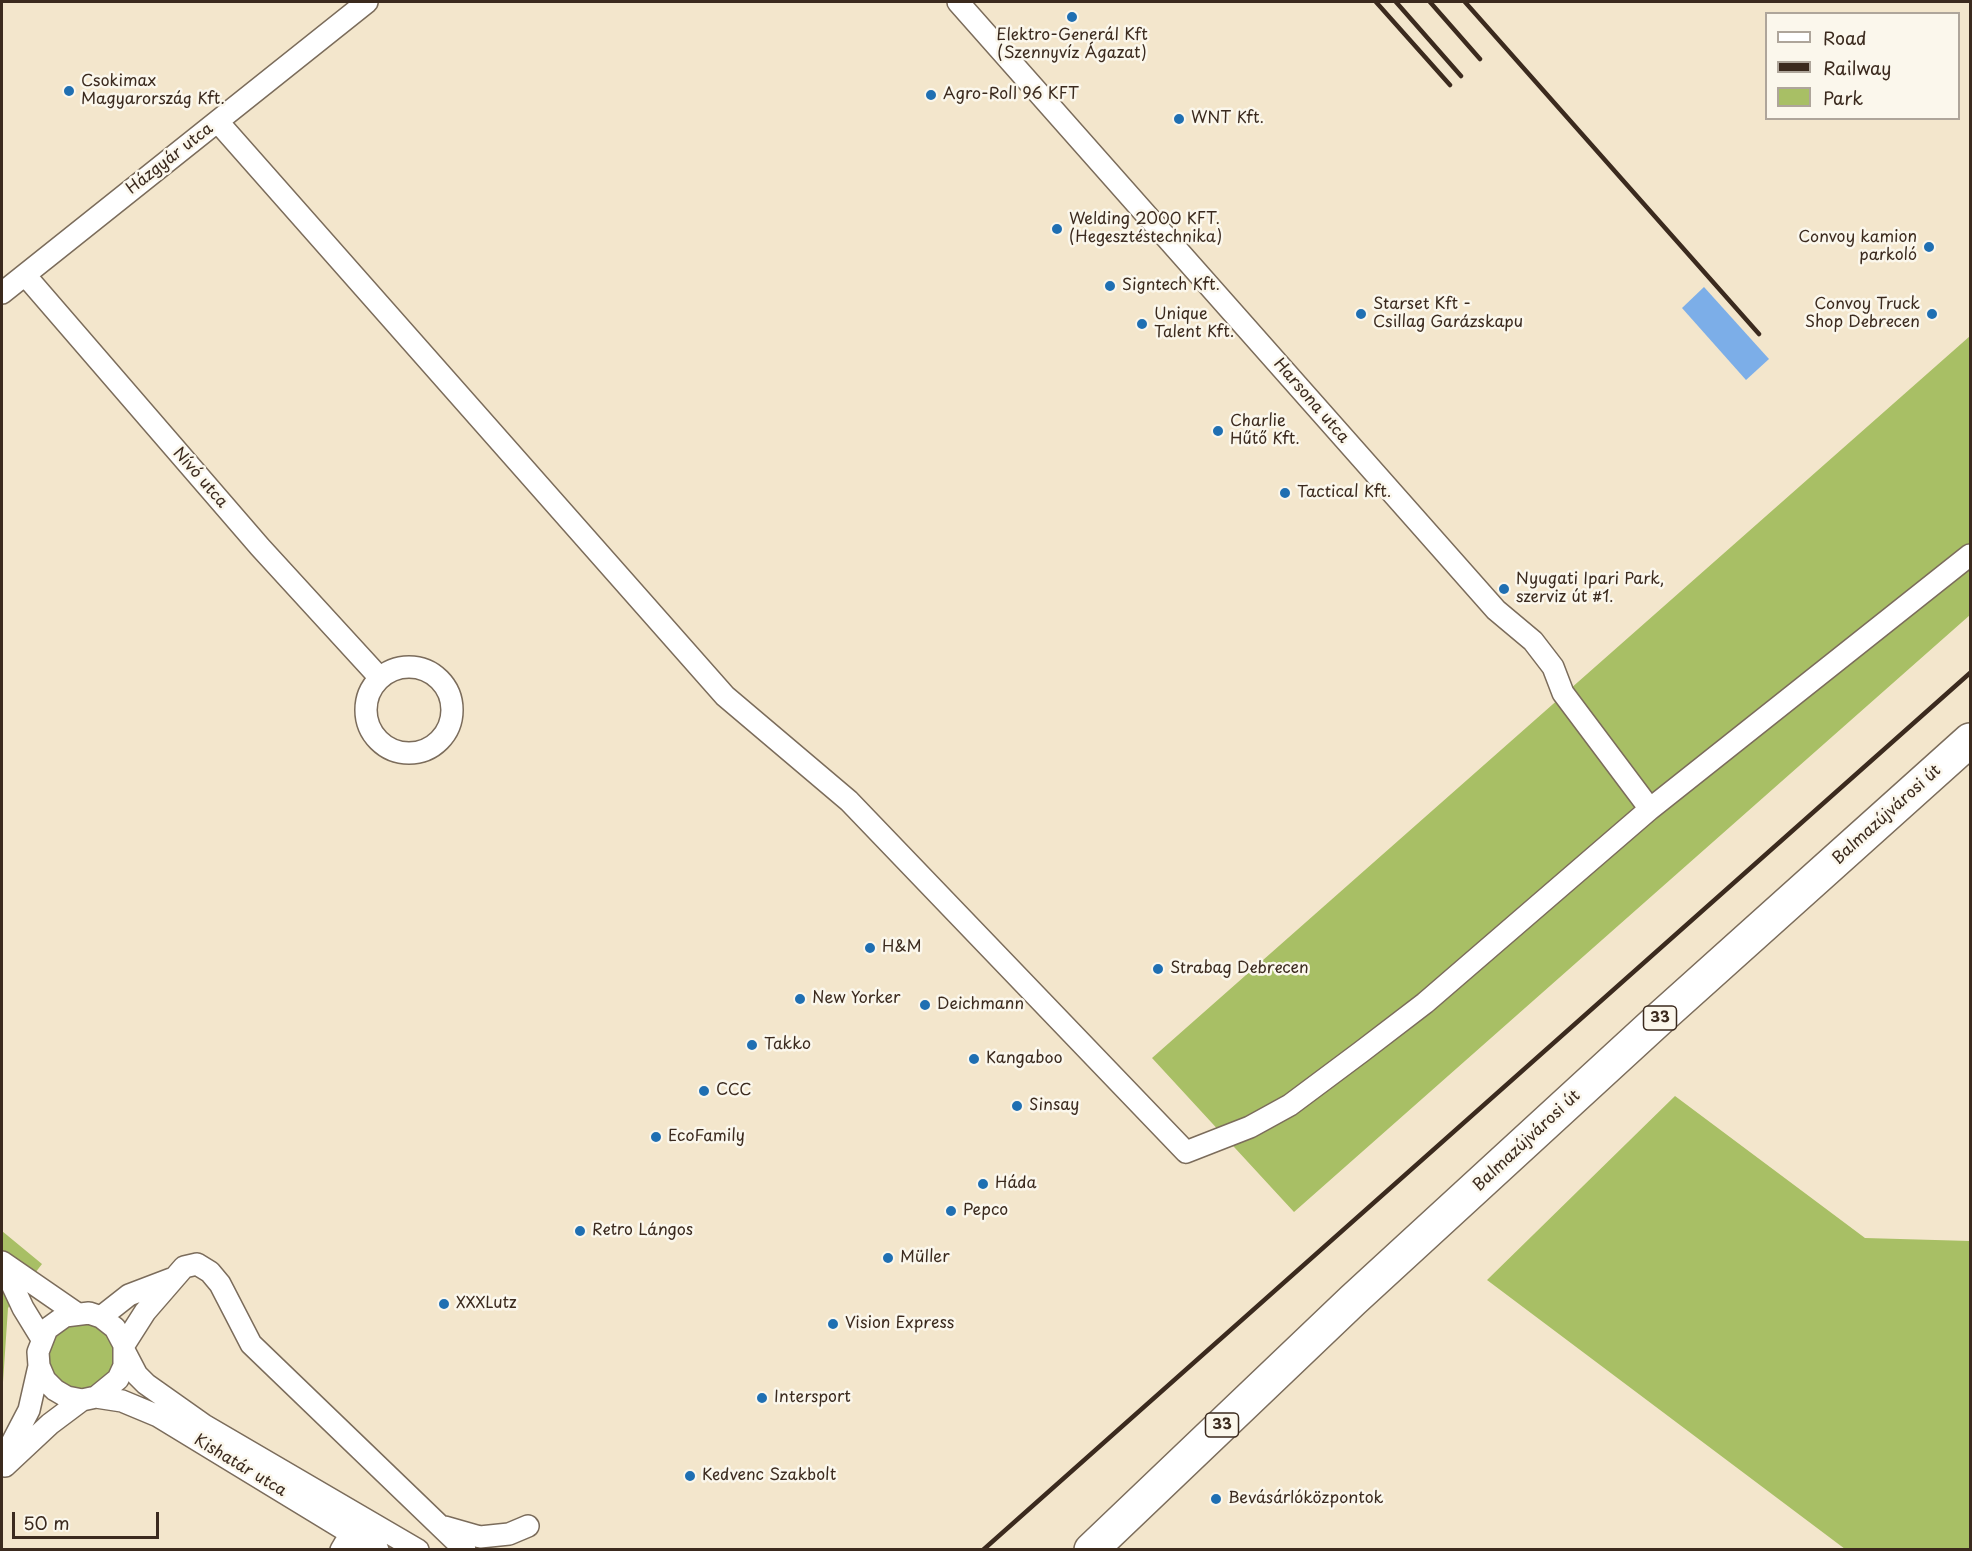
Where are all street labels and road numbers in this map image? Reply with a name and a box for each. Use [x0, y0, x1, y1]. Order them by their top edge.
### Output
street label: Házgyár utca [123, 119, 217, 199]
street label: Harsona utca [1269, 355, 1353, 447]
street label: Nívó utca [169, 444, 231, 512]
street label: Balmazújvárosi út [1829, 761, 1945, 869]
road number: 33 [1644, 1006, 1676, 1030]
street label: Balmazújvárosi út [1469, 1086, 1585, 1196]
road number: 33 [1206, 1413, 1238, 1437]
street label: Kishatár utca [190, 1431, 290, 1501]

